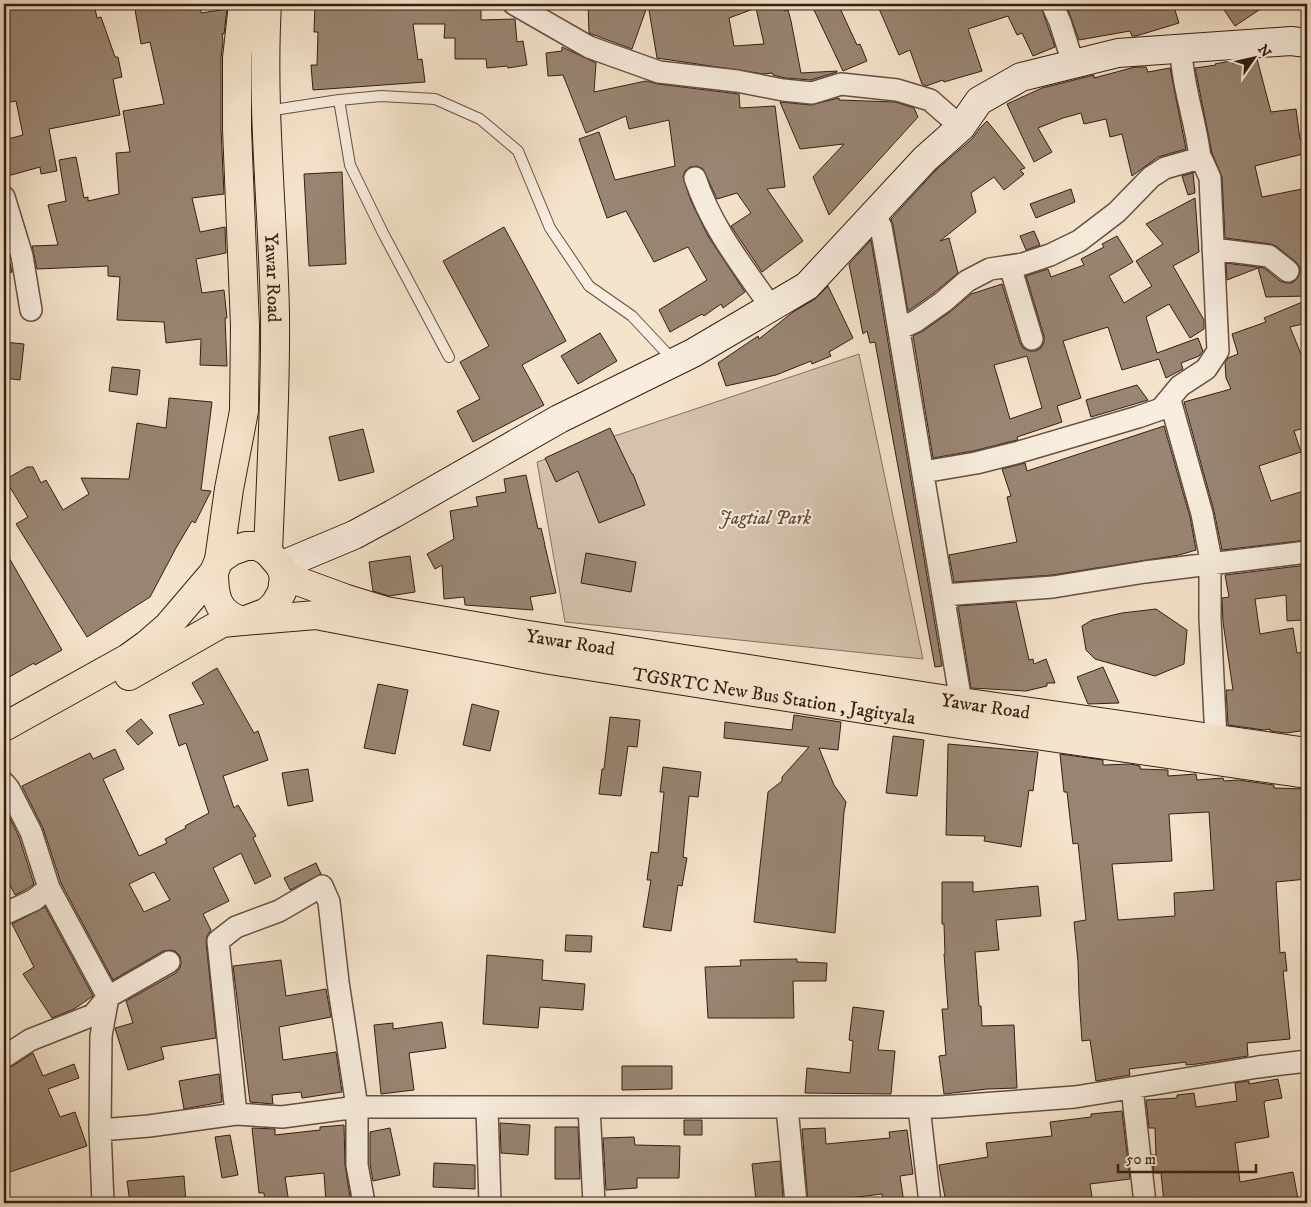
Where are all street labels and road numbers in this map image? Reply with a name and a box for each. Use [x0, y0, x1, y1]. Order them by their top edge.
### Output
street label: Yawar Road [259, 233, 285, 323]
street label: Yawar Road [524, 625, 617, 661]
street label: TGSRTC New Bus Station , Jagityala [631, 663, 917, 730]
street label: Yawar Road [939, 689, 1032, 725]

